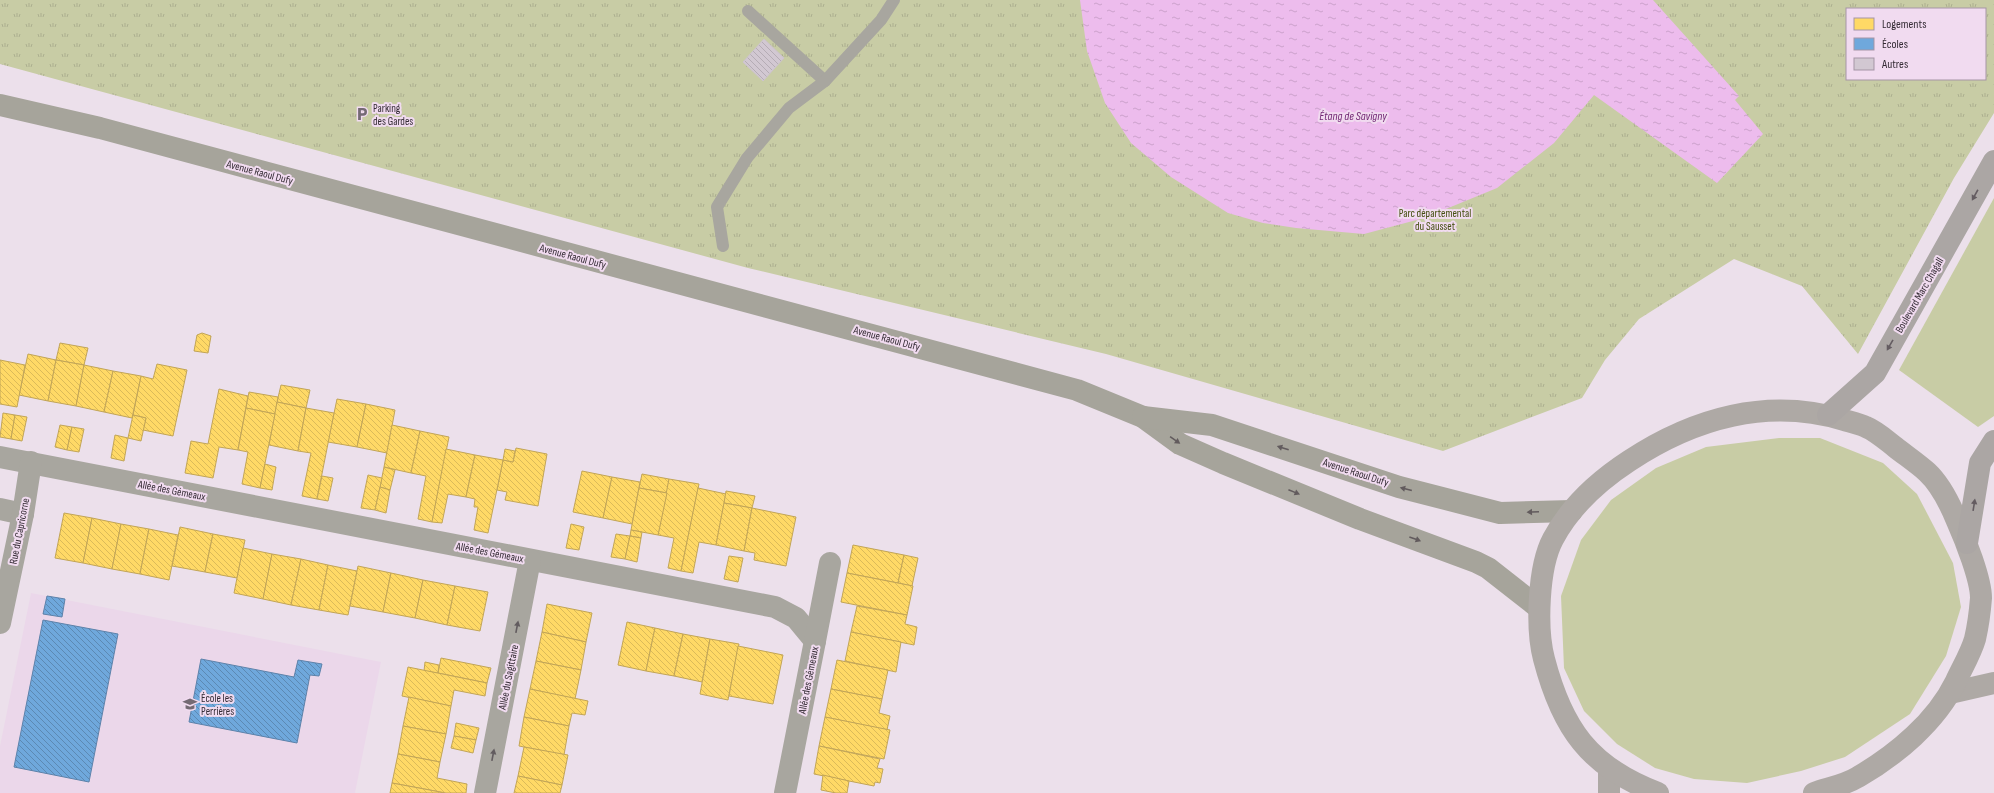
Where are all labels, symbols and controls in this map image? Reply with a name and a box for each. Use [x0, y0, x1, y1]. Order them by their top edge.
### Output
legend [1846, 8, 1986, 80]
text: Logements [1882, 17, 1926, 32]
text: Écoles [1882, 37, 1908, 52]
text: Autres [1881, 57, 1908, 72]
place label: Parking des Gardes [373, 102, 413, 128]
parking icon: Parking des Gardes [354, 106, 370, 122]
water label: Étang de Savigny [1319, 109, 1387, 124]
street label: Avenue Raoul Dufy [224, 157, 295, 188]
one-way arrow [1971, 189, 1978, 201]
park label: Parc départemental du Sausset [1399, 207, 1471, 233]
street label: Avenue Raoul Dufy [537, 241, 608, 272]
street label: Boulevard Marc Chagall [1893, 255, 1946, 335]
street label: Avenue Raoul Dufy [851, 323, 922, 354]
one-way arrow [1887, 339, 1894, 351]
one-way arrow [1169, 436, 1180, 444]
one-way arrow [1277, 445, 1289, 451]
street label: Avenue Raoul Dufy [1320, 455, 1391, 489]
street label: Allée des Gémeaux [136, 477, 207, 503]
one-way arrow [1400, 485, 1413, 491]
one-way arrow [1288, 490, 1300, 496]
street label: Rue du Capricorne [7, 497, 32, 565]
one-way arrow [1971, 499, 1977, 511]
one-way arrow [1526, 509, 1539, 515]
one-way arrow [1409, 536, 1421, 542]
street label: Allée des Gémeaux [454, 539, 525, 565]
one-way arrow [515, 621, 521, 633]
street label: Allée du Sagittaire [496, 643, 521, 712]
street label: Allée des Gémeaux [795, 645, 821, 716]
place label: École les Perrières [201, 692, 234, 718]
school or university icon: École les Perrières [182, 696, 198, 712]
one-way arrow [490, 749, 496, 761]

